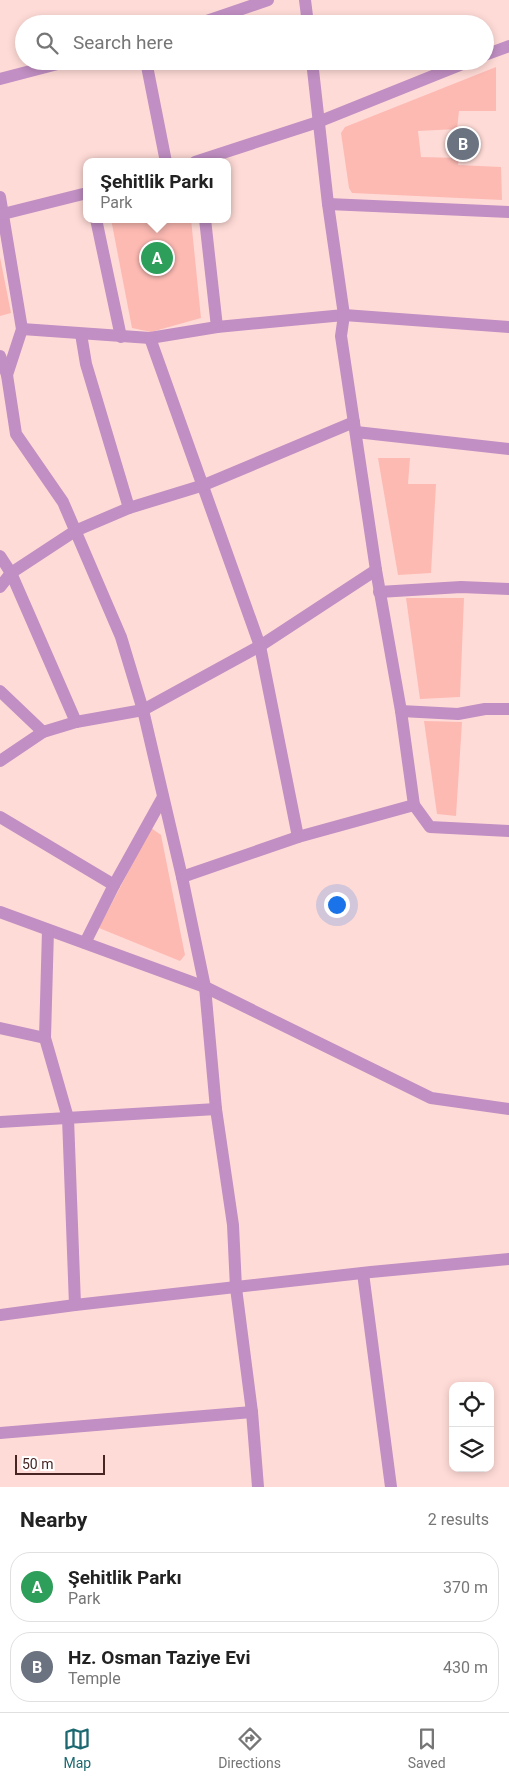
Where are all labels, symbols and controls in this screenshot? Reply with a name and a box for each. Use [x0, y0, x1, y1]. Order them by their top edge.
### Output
search box [15, 15, 494, 70]
icon: search [33, 29, 61, 57]
text: Search here [73, 31, 173, 54]
pin: B [447, 125, 479, 163]
popup [83, 158, 231, 223]
text: Şehitlik Parkı [100, 170, 214, 193]
text: Park [100, 193, 132, 212]
pin: A [141, 239, 173, 277]
your location [324, 892, 350, 918]
map controls [449, 1382, 494, 1472]
button: locate [449, 1382, 494, 1427]
button: layers [449, 1427, 494, 1472]
scale bar [15, 1452, 105, 1475]
text: 50 m [22, 1456, 54, 1472]
text: Nearby [20, 1508, 87, 1532]
text: 2 results [428, 1510, 489, 1529]
text: Şehitlik Parkı [68, 1566, 182, 1589]
text: A [32, 1578, 42, 1597]
text: 370 m [443, 1578, 488, 1597]
text: Park [68, 1589, 100, 1608]
text: Hz. Osman Taziye Evi [68, 1646, 250, 1669]
text: B [32, 1658, 42, 1677]
text: 430 m [443, 1658, 488, 1677]
text: Temple [68, 1669, 121, 1688]
tab: Map [63, 1725, 91, 1771]
tab: Directions [218, 1725, 281, 1771]
tab: Saved [408, 1725, 446, 1771]

